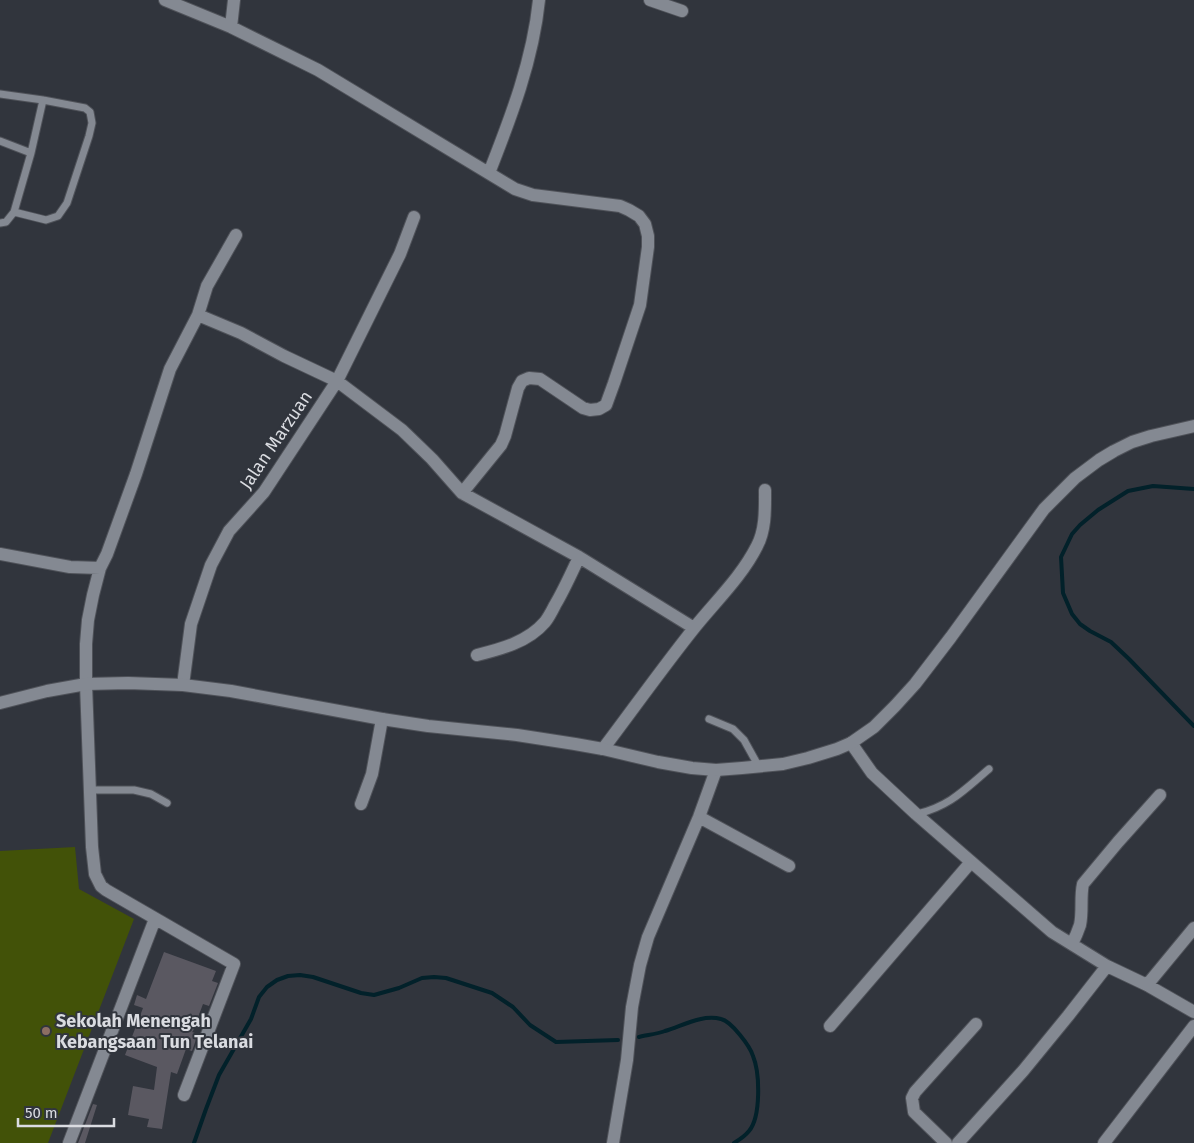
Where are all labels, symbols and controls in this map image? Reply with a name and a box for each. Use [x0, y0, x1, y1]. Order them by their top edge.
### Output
street label: Jalan Marzuan [235, 386, 317, 494]
place label: Sekolah Menengah Kebangsaan Tun Telanai [56, 1010, 253, 1053]
marker: Sekolah Menengah Kebangsaan Tun Telanai [40, 1025, 52, 1037]
scale bar [18, 1096, 114, 1128]
text: 50 m [25, 1104, 58, 1122]

